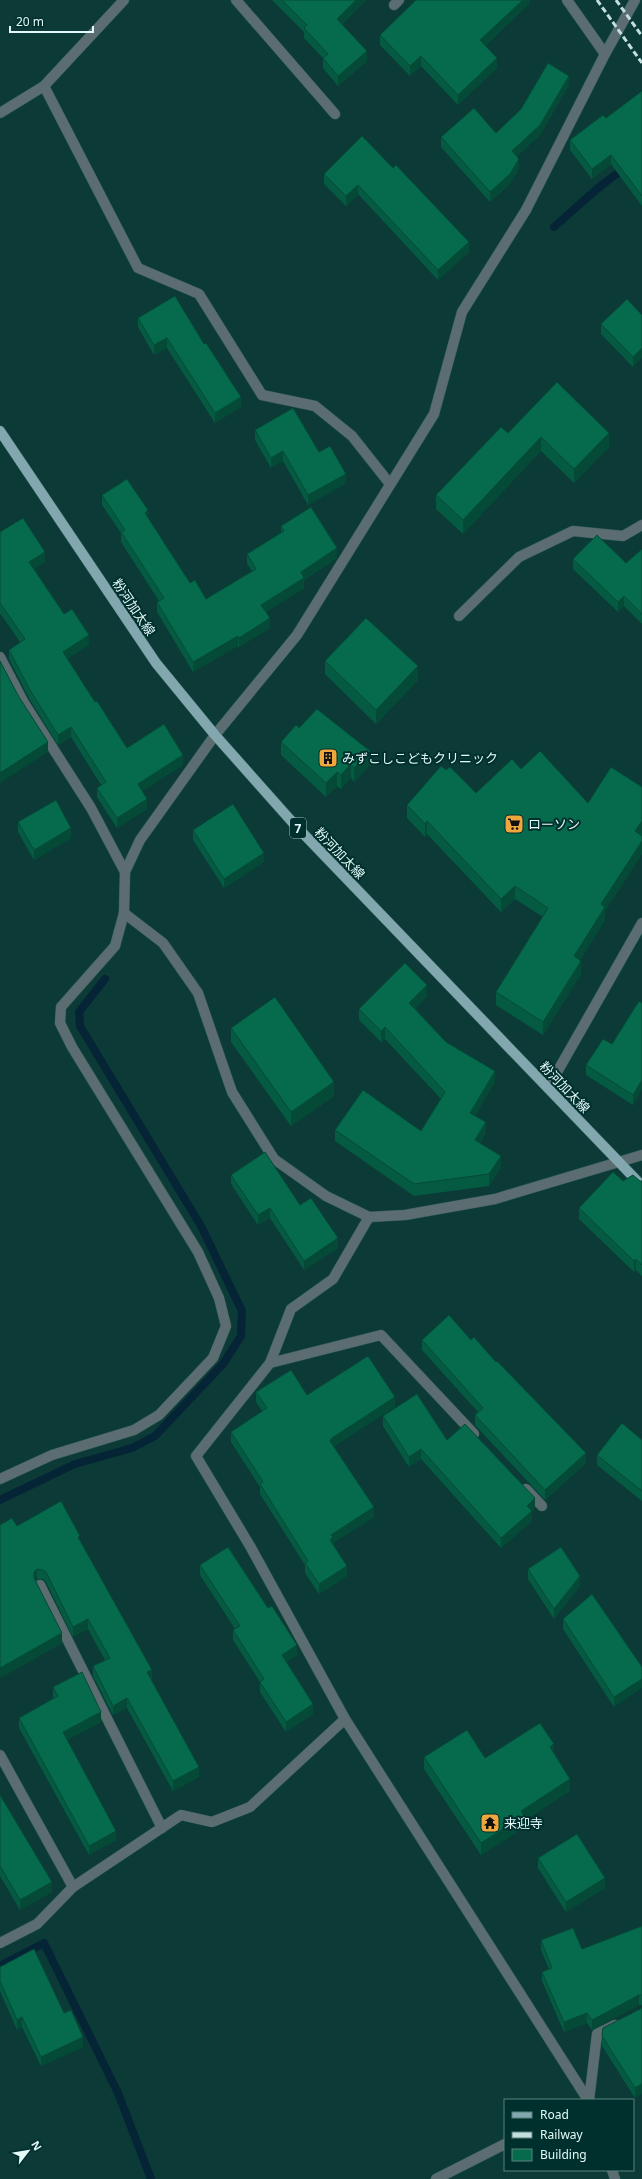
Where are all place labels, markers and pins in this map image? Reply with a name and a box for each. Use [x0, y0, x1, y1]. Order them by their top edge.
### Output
building icon: みずこしこどもクリニック [317, 747, 339, 769]
place label: みずこしこどもクリニック [342, 749, 498, 767]
supermarket icon: ローソン [503, 813, 525, 835]
place label: ローソン [528, 815, 580, 833]
temple icon: 来迎寺 [479, 1812, 501, 1834]
place label: 来迎寺 [504, 1814, 543, 1832]

